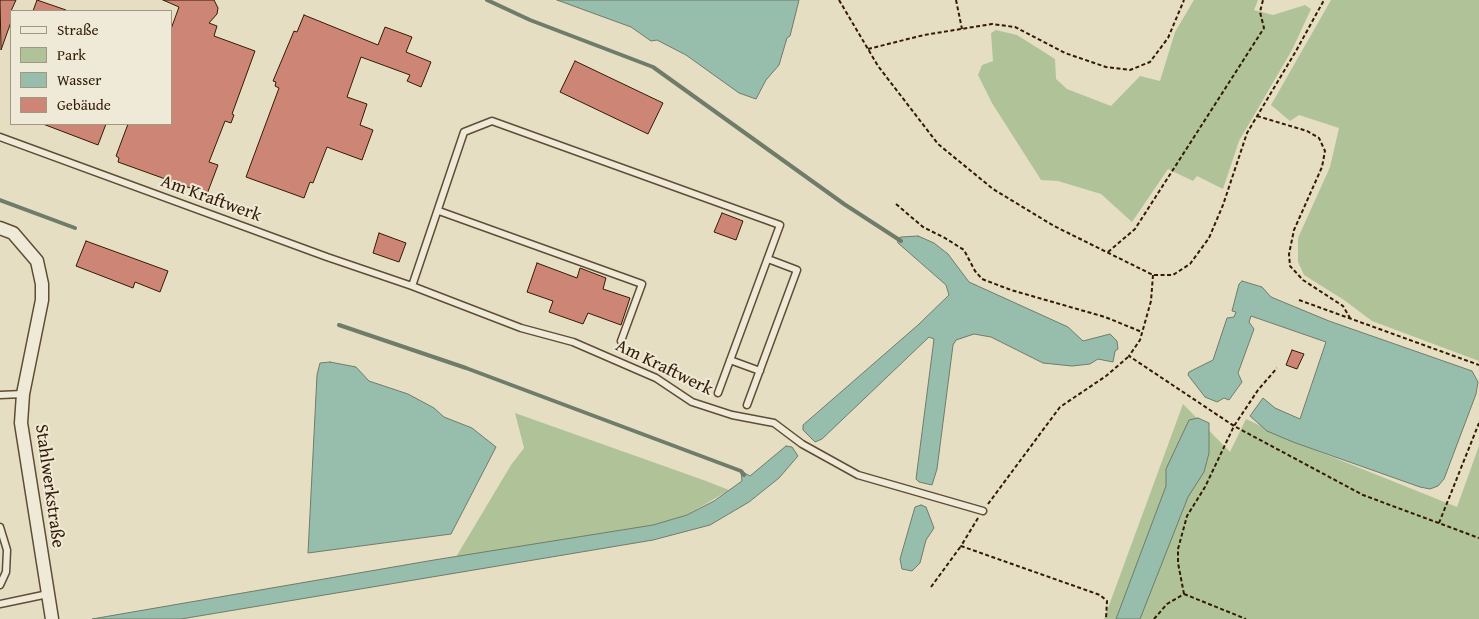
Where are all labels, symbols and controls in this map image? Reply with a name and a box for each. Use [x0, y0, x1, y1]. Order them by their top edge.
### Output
legend [10, 10, 172, 125]
text: Straße [57, 19, 99, 40]
text: Park [57, 44, 86, 65]
text: Wasser [57, 69, 101, 90]
text: Gebäude [57, 94, 111, 115]
street label: Am Kraftwerk [158, 171, 264, 227]
street label: Am Kraftwerk [612, 335, 716, 401]
street label: Stahlwerkstraße [30, 423, 68, 549]

